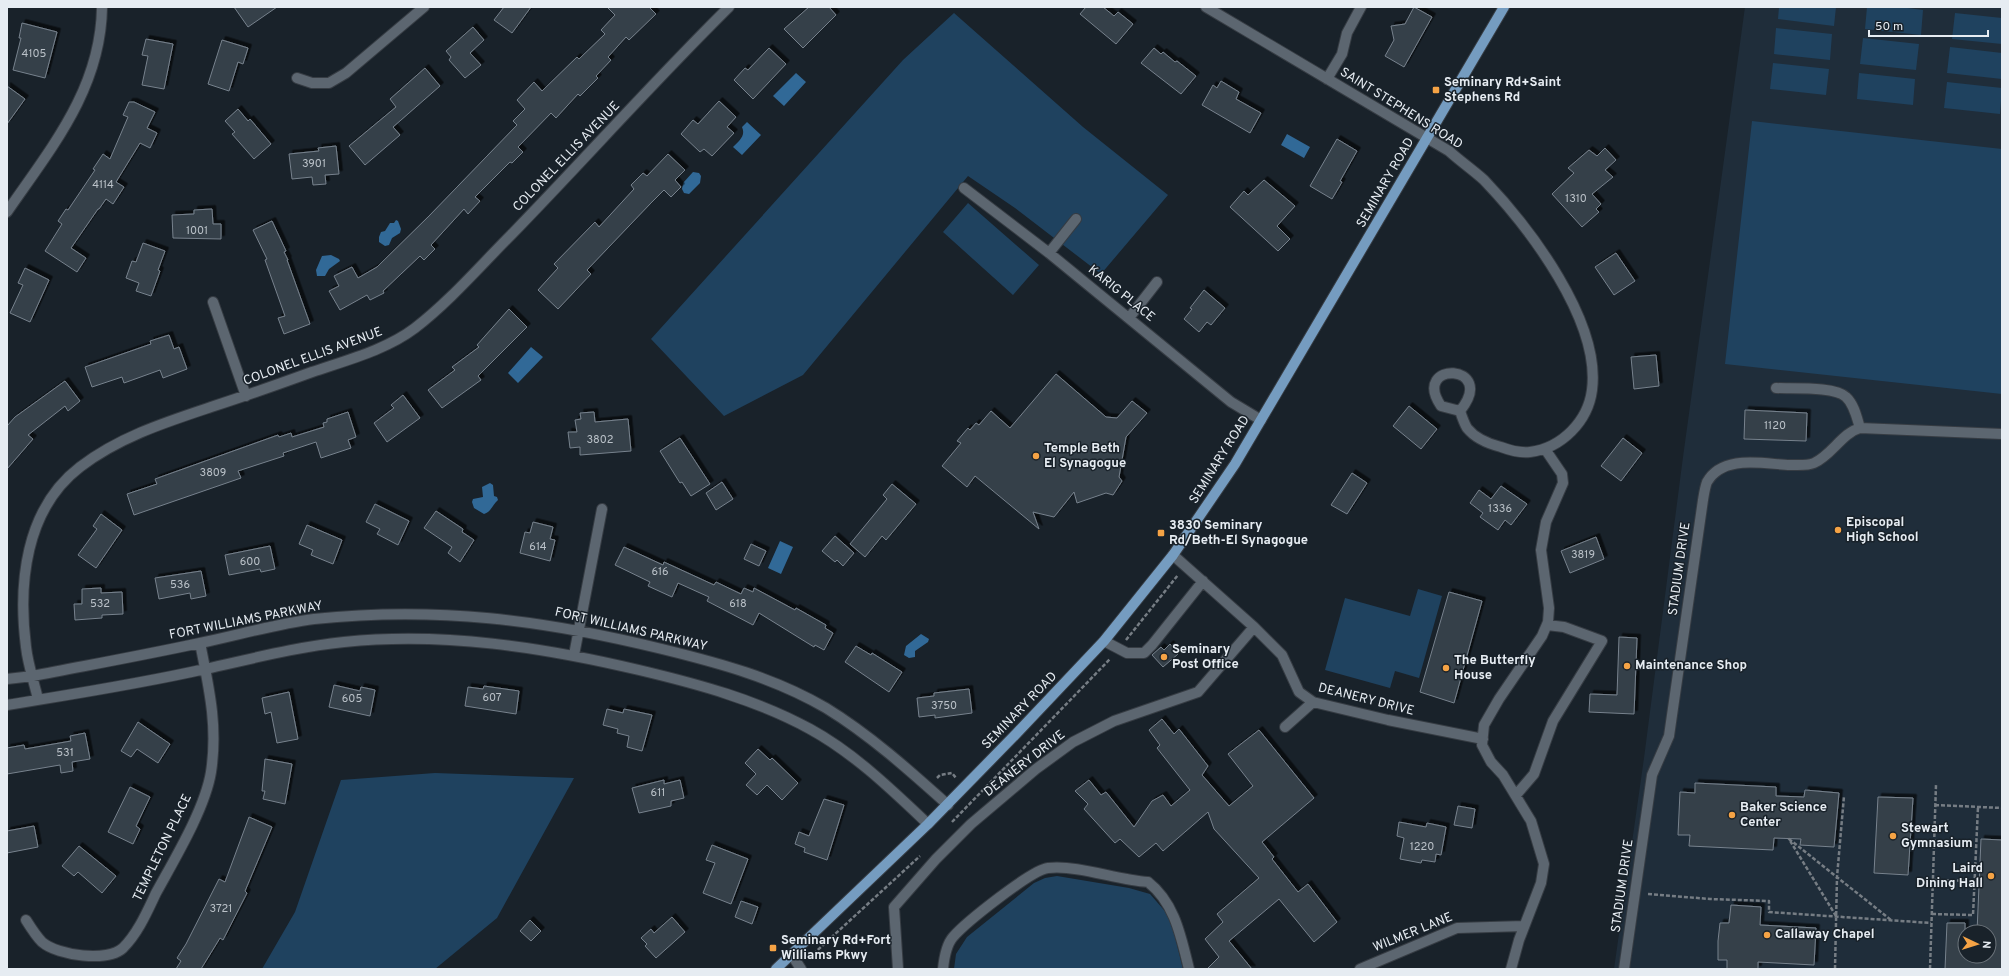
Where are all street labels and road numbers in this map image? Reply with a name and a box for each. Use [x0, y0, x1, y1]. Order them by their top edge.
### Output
street label: SAINT STEPHENS ROAD [1337, 65, 1465, 153]
street label: COLONEL ELLIS AVENUE [510, 99, 624, 215]
street label: SEMINARY ROAD [1354, 135, 1418, 231]
street label: KARIG PLACE [1084, 262, 1158, 326]
street label: COLONEL ELLIS AVENUE [241, 324, 385, 390]
street label: SEMINARY ROAD [1186, 413, 1254, 507]
street label: STADIUM DRIVE [1666, 521, 1694, 617]
street label: FORT WILLIAMS PARKWAY [168, 598, 324, 644]
street label: FORT WILLIAMS PARKWAY [553, 605, 709, 655]
street label: SEMINARY ROAD [979, 669, 1061, 753]
street label: DEANERY DRIVE [1316, 680, 1416, 720]
street label: DEANERY DRIVE [981, 727, 1069, 801]
street label: TEMPLETON PLACE [130, 792, 196, 904]
street label: STADIUM DRIVE [1609, 838, 1637, 934]
street label: WILMER LANE [1371, 910, 1455, 956]

